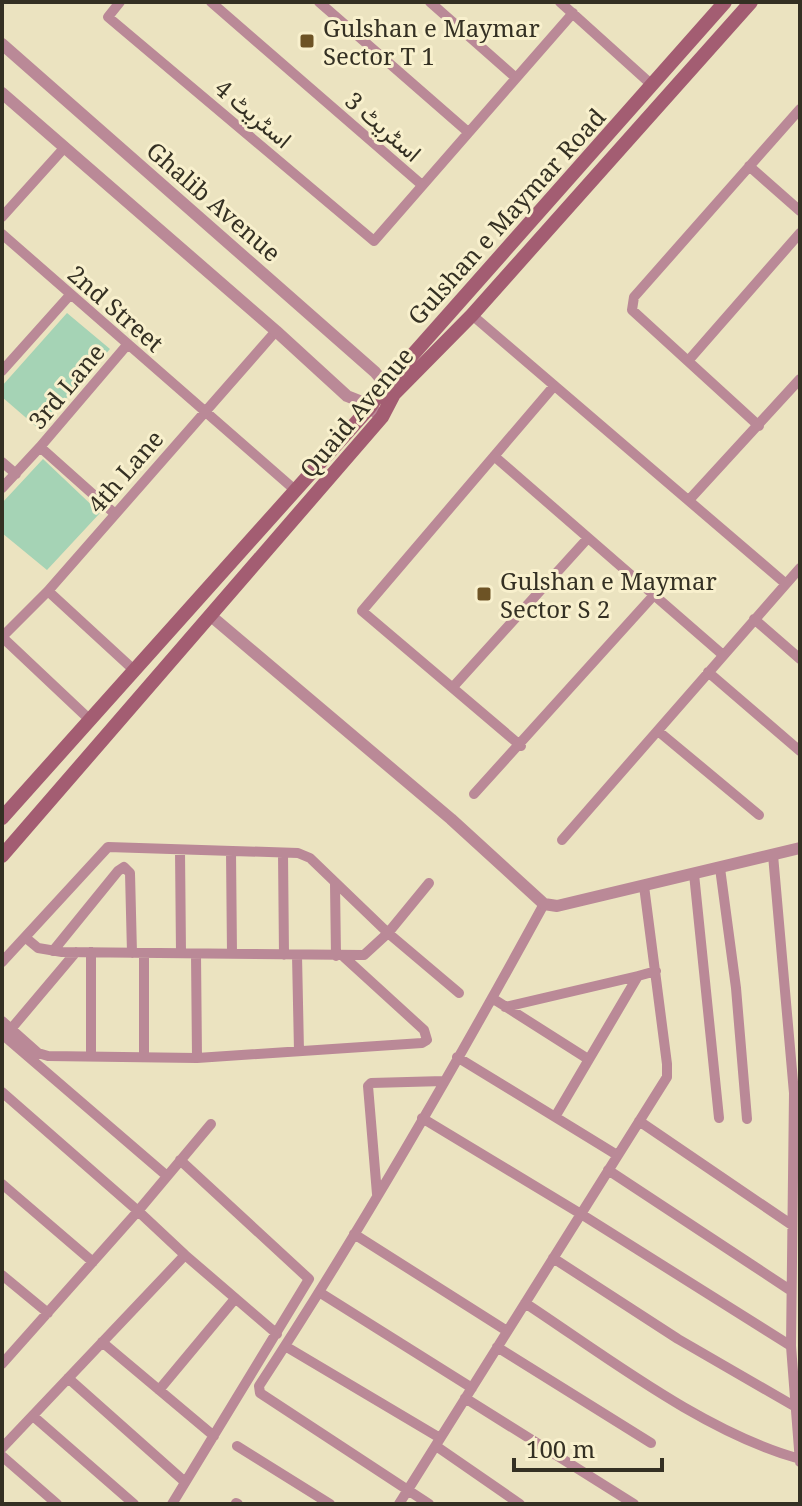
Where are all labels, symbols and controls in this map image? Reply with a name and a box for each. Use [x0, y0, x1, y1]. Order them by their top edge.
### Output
place label: Gulshan e Maymar Sector T 1 [323, 11, 540, 72]
marker: Gulshan e Maymar Sector T 1 [298, 32, 316, 50]
street label: اسٹریٹ 4 [208, 71, 300, 155]
street label: اسٹریٹ 3 [339, 84, 429, 168]
street label: Gulshan e Maymar Road [400, 100, 612, 331]
street label: Ghalib Avenue [140, 134, 288, 268]
street label: 2nd Street [61, 257, 171, 359]
street label: 3rd Lane [20, 336, 112, 436]
street label: Quaid Avenue [292, 340, 420, 484]
street label: 4th Lane [80, 422, 170, 520]
place label: Gulshan e Maymar Sector S 2 [500, 564, 717, 625]
marker: Gulshan e Maymar Sector S 2 [475, 585, 493, 603]
scale bar [514, 1422, 662, 1472]
text: 100 m [526, 1432, 595, 1465]

